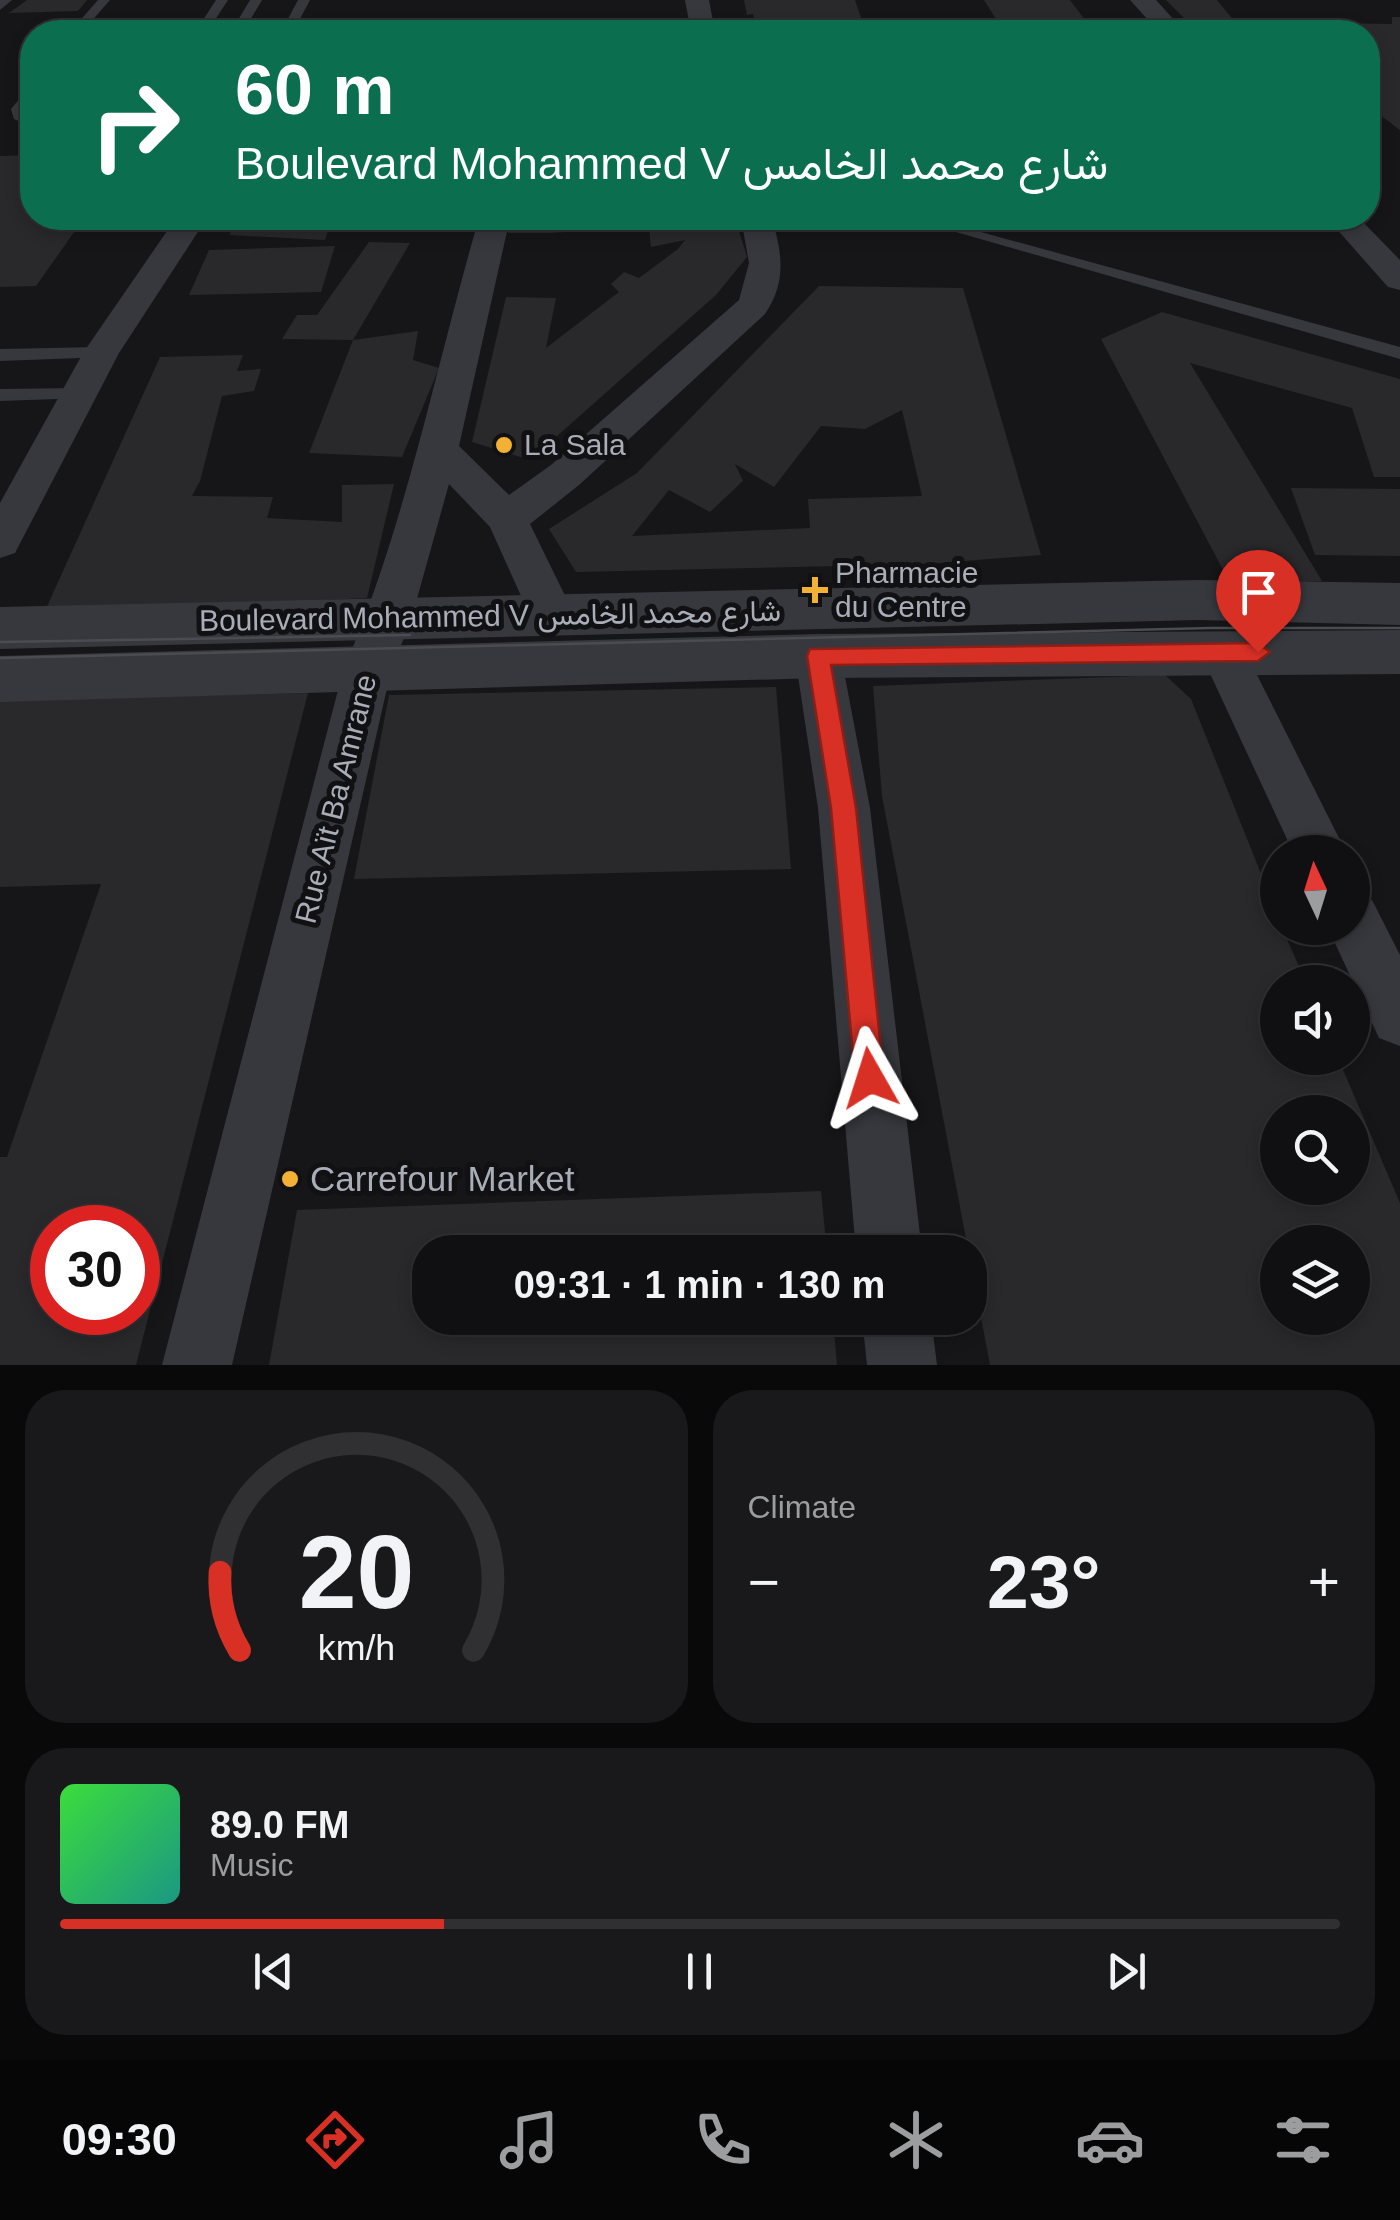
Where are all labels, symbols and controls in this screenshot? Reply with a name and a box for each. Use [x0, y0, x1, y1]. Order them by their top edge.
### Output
text: 60 m [235, 51, 395, 129]
icon: right [70, 60, 200, 190]
text: Boulevard Mohammed V شارع محمد الخامس [235, 138, 1108, 189]
place label: La Sala [524, 428, 626, 461]
marker: La Sala [493, 434, 515, 456]
pin [1216, 550, 1301, 653]
place label: Pharmacie du Centre [835, 556, 978, 623]
icon: arrive [1231, 565, 1286, 620]
marker: Pharmacie du Centre [804, 579, 826, 601]
street label: Boulevard Mohammed V شارع محمد الخامس [199, 594, 781, 641]
street label: Rue Aït Ba Amrane [289, 671, 382, 927]
north arrow [1260, 835, 1370, 945]
map controls [1260, 835, 1370, 1335]
button: sound [1260, 965, 1370, 1075]
position arrow [818, 1026, 922, 1130]
button: search [1260, 1095, 1370, 1205]
place label: Carrefour Market [310, 1159, 575, 1198]
marker: Carrefour Market [279, 1168, 301, 1190]
speed limit sign: 30 [30, 1205, 160, 1335]
button: layers [1260, 1225, 1370, 1335]
text: 09:31 · 1 min · 130 m [514, 1264, 885, 1306]
text: Climate [748, 1489, 856, 1525]
text: 20 [298, 1514, 414, 1630]
text: 23° [987, 1540, 1100, 1624]
text: − [748, 1551, 780, 1613]
text: + [1308, 1551, 1340, 1613]
text: km/h [318, 1628, 395, 1668]
text: 89.0 FM [210, 1804, 349, 1846]
text: Music [210, 1847, 294, 1883]
icon: previous [246, 1944, 301, 1999]
icon: pause [672, 1944, 727, 1999]
icon: next [1099, 1944, 1154, 1999]
icon: directions [300, 2105, 370, 2175]
icon: music [494, 2105, 564, 2175]
icon: phone [688, 2105, 758, 2175]
icon: climate [881, 2105, 951, 2175]
icon: car [1075, 2105, 1145, 2175]
icon: filters [1268, 2105, 1338, 2175]
text: 09:30 [62, 2114, 177, 2165]

